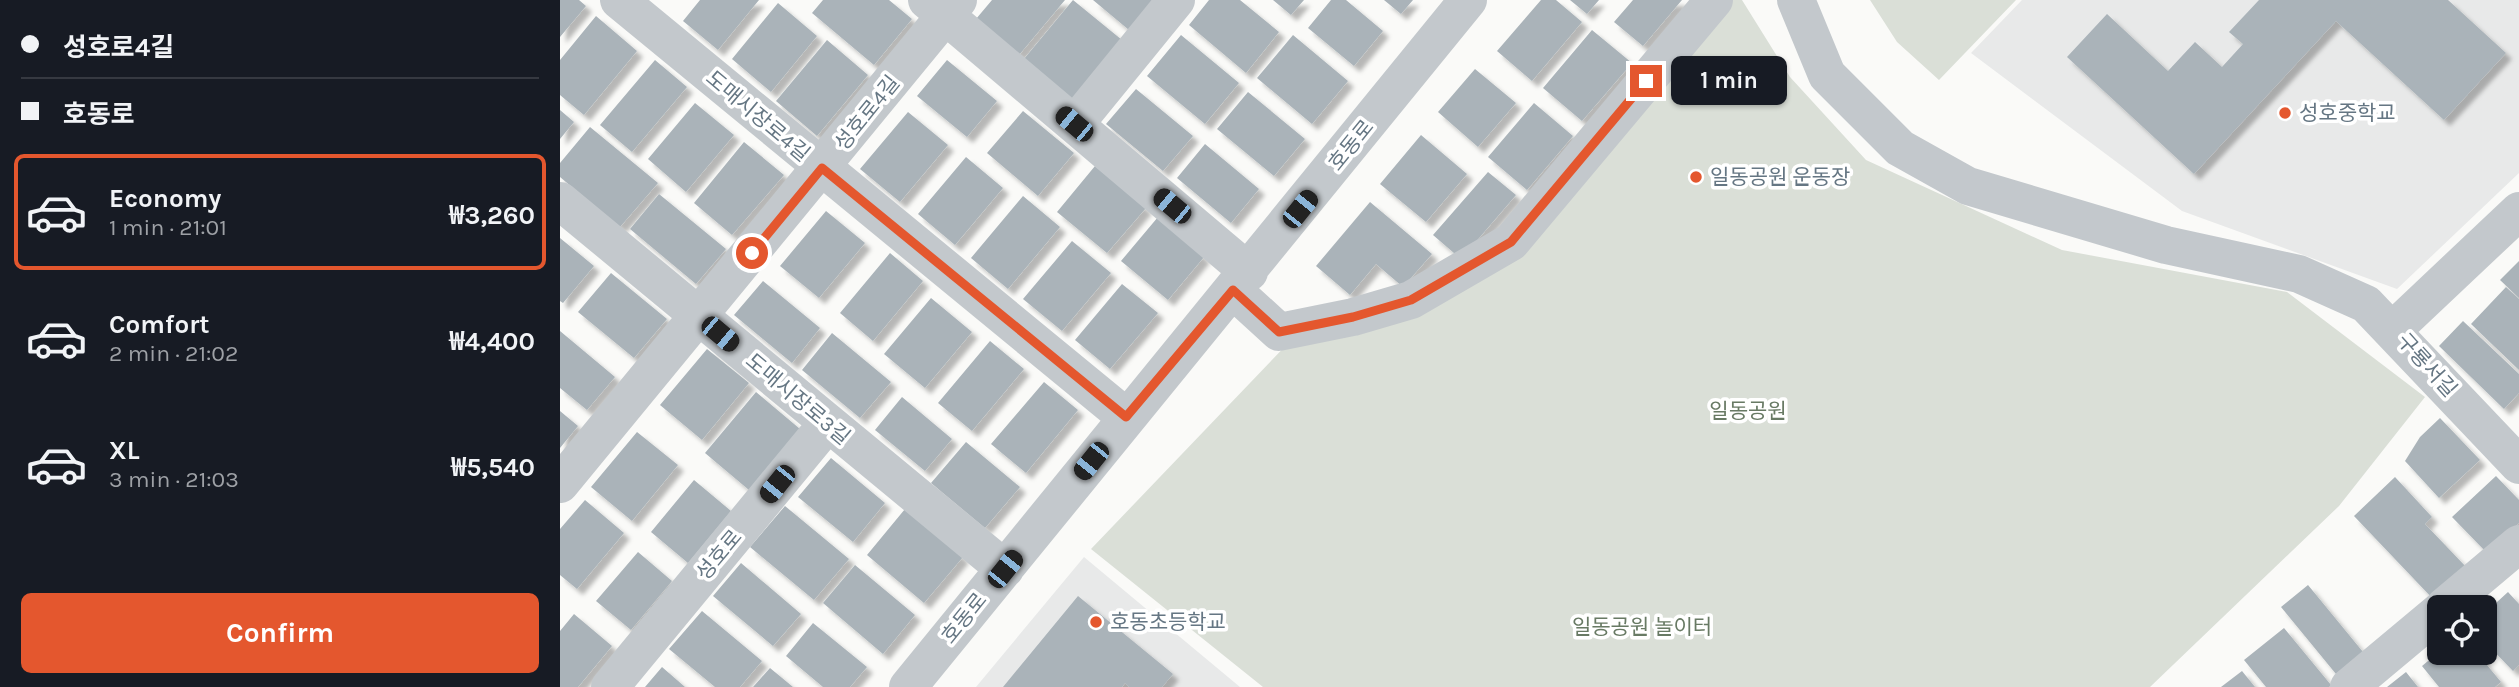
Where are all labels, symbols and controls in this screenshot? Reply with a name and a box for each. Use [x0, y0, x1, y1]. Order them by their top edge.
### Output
text: 성호로4길 [63, 32, 174, 63]
callout: 1 min [1670, 56, 1786, 106]
route end [1630, 65, 1662, 97]
street label: 도매시장로4길 [701, 66, 815, 166]
text: 1 min [1700, 67, 1758, 94]
street label: 성호로4길 [830, 71, 904, 155]
text: 호동로 [63, 99, 135, 130]
place label: 성호중학교 [2299, 101, 2396, 125]
car [1052, 102, 1097, 146]
marker: 성호중학교 [2277, 105, 2293, 121]
street label: 호동로 [1323, 115, 1379, 175]
place label: 일동공원 운동장 [1710, 165, 1850, 189]
marker: 일동공원 운동장 [1688, 169, 1704, 185]
icon: car [25, 181, 88, 244]
text: Economy [109, 183, 221, 214]
car [1150, 184, 1195, 228]
car [1279, 186, 1322, 232]
text: ₩3,260 [449, 200, 535, 231]
text: 1 min · 21:01 [109, 214, 227, 241]
route start [736, 237, 768, 269]
icon: car [25, 307, 88, 370]
text: Comfort [109, 309, 210, 340]
car [698, 312, 743, 356]
text: ₩4,400 [449, 326, 535, 357]
street label: 구룡서길 [2392, 328, 2462, 402]
text: 2 min · 21:02 [109, 340, 238, 367]
street label: 도매시장로3길 [741, 349, 855, 449]
park label: 일동공원 [1709, 399, 1787, 423]
icon: car [25, 433, 88, 496]
text: XL [109, 435, 140, 466]
car [1070, 438, 1113, 484]
text: ₩5,540 [451, 452, 535, 483]
car [756, 461, 799, 507]
text: 3 min · 21:03 [109, 466, 239, 493]
street label: 성호로 [691, 525, 747, 585]
car [984, 546, 1027, 592]
street label: 호동로 [936, 588, 992, 648]
button: Confirm [21, 593, 539, 673]
map controls [2427, 595, 2497, 665]
button: locate [2427, 595, 2497, 665]
place label: 호동초등학교 [1110, 610, 1226, 634]
marker: 호동초등학교 [1088, 614, 1104, 630]
park label: 일동공원 놀이터 [1572, 615, 1712, 639]

